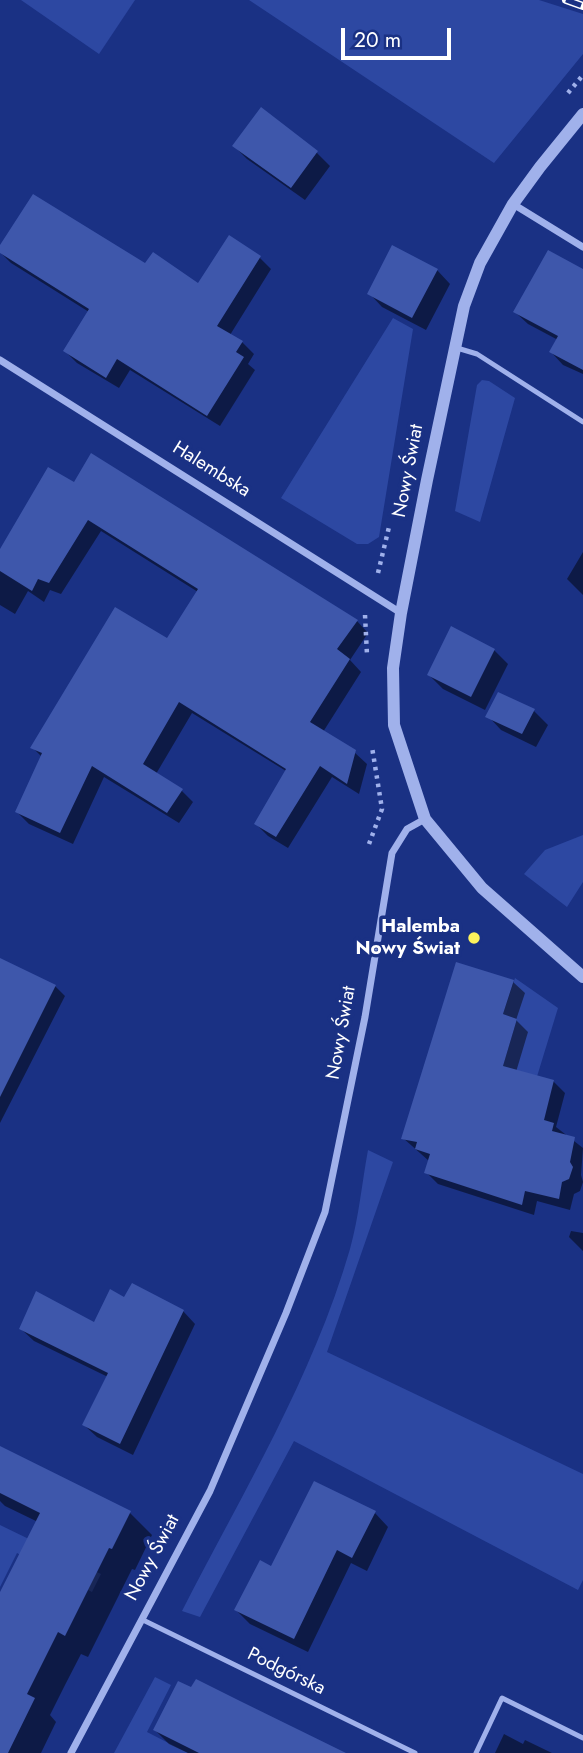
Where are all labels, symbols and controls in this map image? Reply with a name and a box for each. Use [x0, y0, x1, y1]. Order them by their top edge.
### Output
scale bar [345, 14, 455, 58]
text: 20 m [354, 25, 401, 55]
street label: Nowy Świat [389, 423, 429, 519]
street label: Halembska [168, 437, 254, 503]
place label: Halemba Nowy Świat [356, 916, 460, 960]
marker: Halemba Nowy Świat [466, 930, 482, 946]
street label: Nowy Świat [323, 985, 361, 1081]
street label: Nowy Świat [121, 1511, 185, 1605]
street label: Podgórska [243, 1643, 329, 1701]

